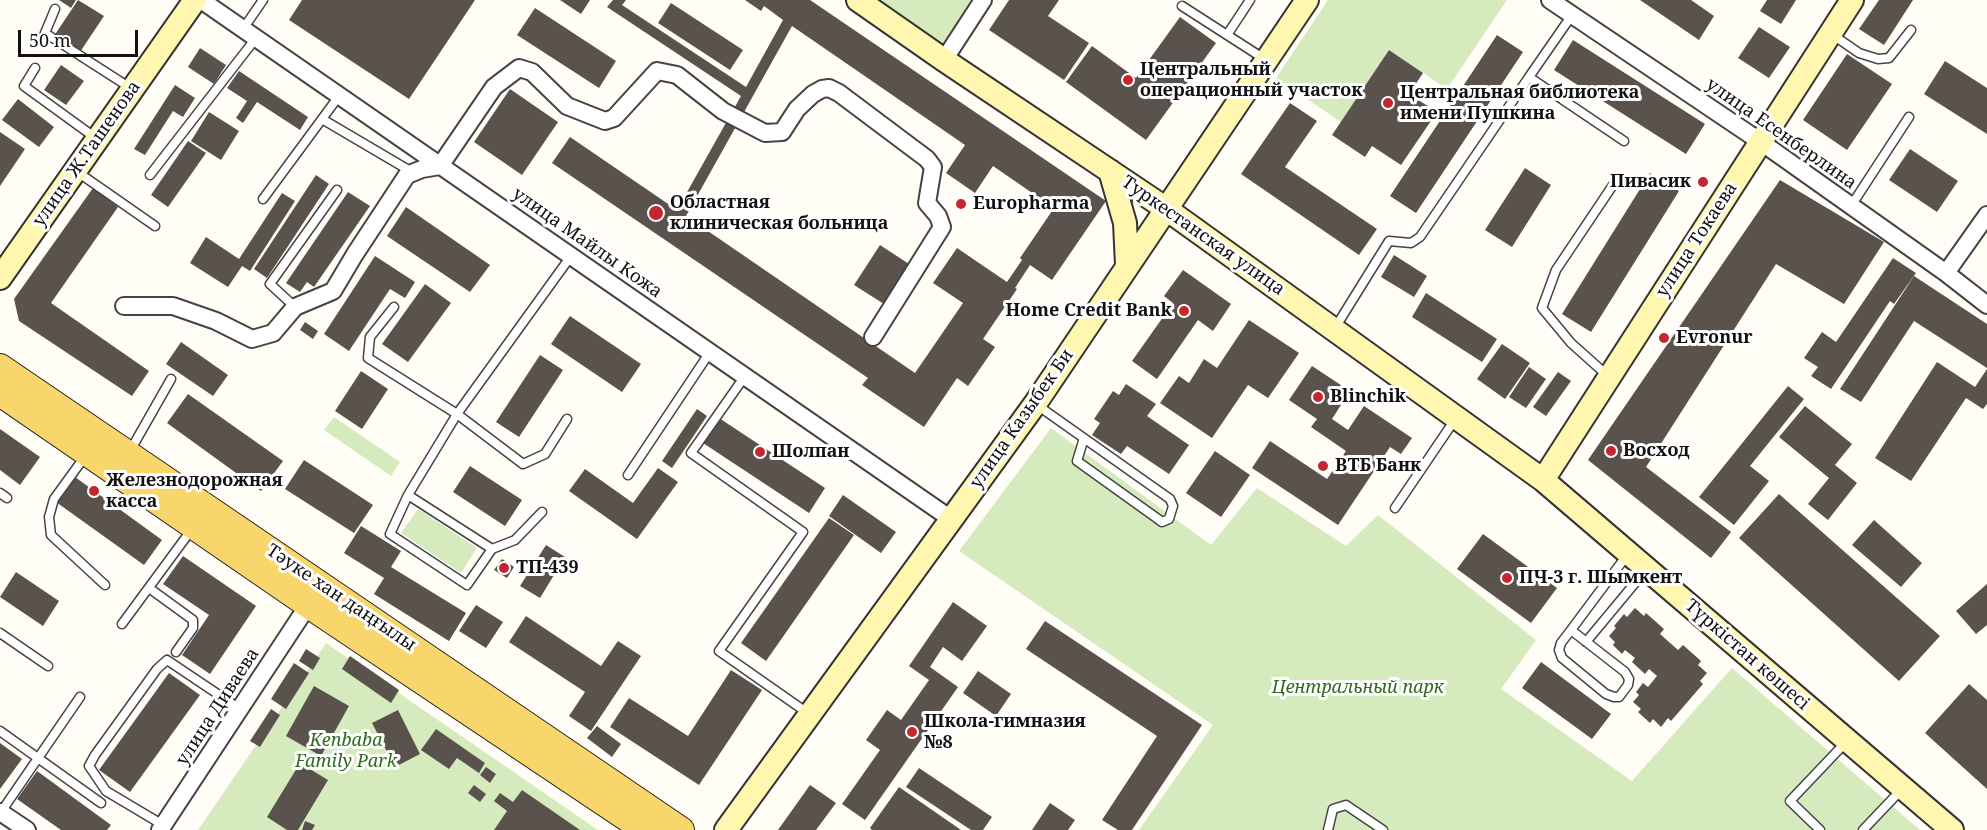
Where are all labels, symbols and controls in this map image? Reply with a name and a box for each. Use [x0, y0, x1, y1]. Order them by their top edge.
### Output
scale bar [21, 18, 141, 56]
text: 50 m [29, 28, 71, 52]
place label: Центральный операционный участок [1140, 59, 1362, 101]
marker: Центральный операционный участок [1121, 73, 1135, 87]
street label: улица Есенберлина [1701, 74, 1861, 194]
street label: улица Ж.Ташенова [28, 77, 146, 231]
place label: Центральная библиотека имени Пушкина [1400, 82, 1639, 124]
marker: Центральная библиотека имени Пушкина [1381, 96, 1395, 110]
street label: Туркестанская улица [1117, 171, 1289, 301]
place label: Пивасик [1610, 171, 1691, 193]
marker: Пивасик [1696, 175, 1710, 189]
street label: улица Токаева [1652, 178, 1742, 302]
street label: улица Майлы Кожа [508, 183, 666, 303]
place label: Областная клиническая больница [670, 192, 888, 234]
place label: Europharma [973, 193, 1090, 215]
marker: Europharma [954, 197, 968, 211]
marker: Областная клиническая больница [647, 204, 665, 222]
place label: Home Credit Bank [1005, 300, 1172, 322]
marker: Home Credit Bank [1177, 304, 1191, 318]
place label: Evronur [1676, 327, 1753, 349]
marker: Evronur [1657, 331, 1671, 345]
street label: улица Казыбек Би [966, 345, 1078, 493]
place label: Blinchik [1330, 386, 1406, 408]
marker: Blinchik [1311, 390, 1325, 404]
place label: Восход [1623, 440, 1690, 462]
place label: Шолпан [772, 441, 849, 463]
marker: Восход [1604, 444, 1618, 458]
marker: Шолпан [753, 445, 767, 459]
place label: ВТБ Банк [1335, 455, 1421, 477]
marker: ВТБ Банк [1316, 459, 1330, 473]
place label: Железнодорожная касса [106, 470, 283, 512]
marker: Железнодорожная касса [87, 484, 101, 498]
street label: Тәуке хан даңғылы [262, 540, 420, 656]
place label: ТП-439 [516, 557, 579, 579]
marker: ТП-439 [497, 561, 511, 575]
place label: ПЧ-3 г. Шымкент [1519, 567, 1682, 589]
marker: ПЧ-3 г. Шымкент [1500, 571, 1514, 585]
street label: Түркістан көшесі [1680, 595, 1814, 715]
street label: улица Диваева [172, 644, 264, 770]
park label: Центральный парк [1272, 677, 1444, 699]
place label: Школа-гимназия №8 [924, 711, 1086, 754]
marker: Школа-гимназия №8 [905, 725, 919, 739]
park label: Kenbaba Family Park [295, 730, 397, 772]

